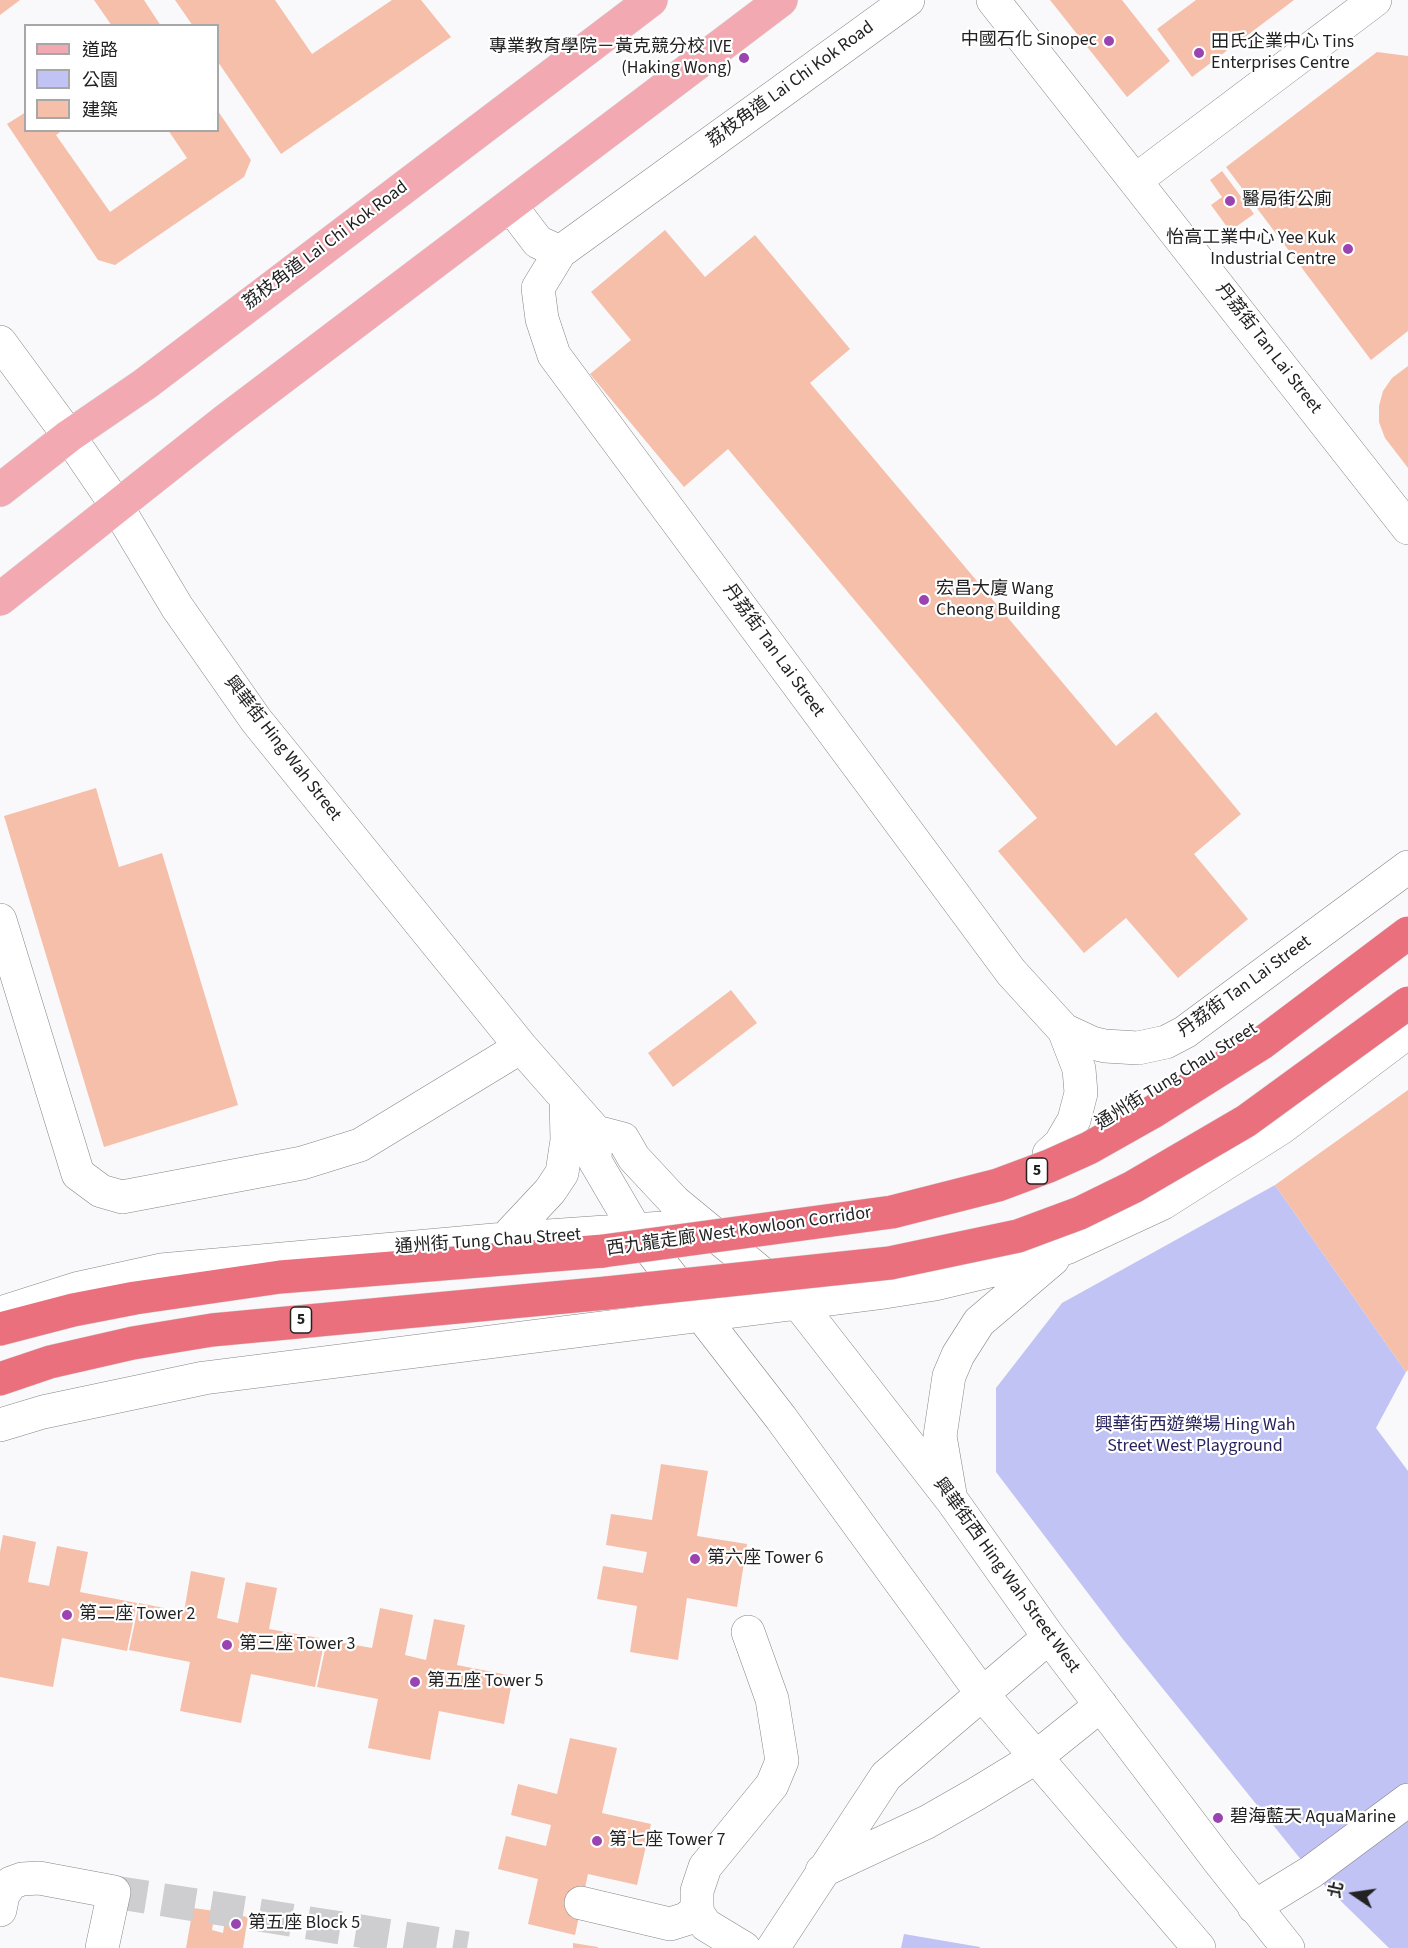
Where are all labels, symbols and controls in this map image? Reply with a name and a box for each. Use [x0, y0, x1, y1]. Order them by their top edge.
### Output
street label: 荔枝角道 Lai Chi Kok Road [703, 17, 879, 153]
legend [24, 24, 219, 132]
place label: 中國石化 Sinopec [961, 30, 1097, 52]
place label: 田氏企業中心 Tins Enterprises Centre [1211, 32, 1354, 74]
marker: 中國石化 Sinopec [1102, 34, 1116, 48]
place label: 專業教育學院－黃克競分校 IVE (Haking Wong) [489, 37, 732, 80]
text: 道路 [82, 38, 118, 63]
marker: 田氏企業中心 Tins Enterprises Centre [1192, 46, 1206, 60]
marker: 專業教育學院－黃克競分校 IVE (Haking Wong) [737, 51, 751, 65]
text: 公園 [82, 68, 118, 93]
text: 建築 [82, 98, 118, 123]
street label: 荔枝角道 Lai Chi Kok Road [239, 177, 413, 315]
place label: 醫局街公廁 [1242, 190, 1332, 212]
marker: 醫局街公廁 [1223, 194, 1237, 208]
place label: 怡高工業中心 Yee Kuk Industrial Centre [1166, 228, 1336, 270]
marker: 怡高工業中心 Yee Kuk Industrial Centre [1341, 242, 1355, 256]
street label: 丹荔街 Tan Lai Street [1210, 280, 1326, 418]
place label: 宏昌大廈 Wang Cheong Building [936, 579, 1060, 622]
street label: 丹荔街 Tan Lai Street [717, 580, 829, 722]
marker: 宏昌大廈 Wang Cheong Building [917, 593, 931, 607]
street label: 興華街 Hing Wah Street [219, 672, 345, 826]
street label: 丹荔街 Tan Lai Street [1174, 931, 1316, 1043]
street label: 通州街 Tung Chau Street [1092, 1018, 1262, 1136]
road number: 5 [1026, 1158, 1048, 1184]
street label: 西九龍走廊 West Kowloon Corridor [605, 1203, 873, 1261]
street label: 通州街 Tung Chau Street [394, 1225, 582, 1259]
road number: 5 [290, 1307, 312, 1333]
park label: 興華街西遊樂場 Hing Wah Street West Playground [1094, 1415, 1296, 1458]
street label: 興華街西 Hing Wah Street West [928, 1474, 1084, 1678]
place label: 第六座 Tower 6 [707, 1548, 823, 1570]
marker: 第六座 Tower 6 [688, 1552, 702, 1566]
place label: 第二座 Tower 2 [79, 1604, 195, 1626]
marker: 第二座 Tower 2 [60, 1608, 74, 1622]
place label: 第三座 Tower 3 [239, 1634, 355, 1656]
marker: 第三座 Tower 3 [220, 1638, 234, 1652]
place label: 第五座 Tower 5 [427, 1671, 543, 1693]
marker: 第五座 Tower 5 [408, 1675, 422, 1689]
place label: 碧海藍天 AquaMarine [1230, 1807, 1396, 1829]
marker: 碧海藍天 AquaMarine [1211, 1811, 1225, 1825]
place label: 第七座 Tower 7 [609, 1830, 725, 1852]
marker: 第七座 Tower 7 [590, 1834, 604, 1848]
north arrow [1324, 1864, 1384, 1924]
text: 北 [1324, 1880, 1349, 1900]
place label: 第五座 Block 5 [248, 1913, 360, 1935]
marker: 第五座 Block 5 [229, 1917, 243, 1931]

